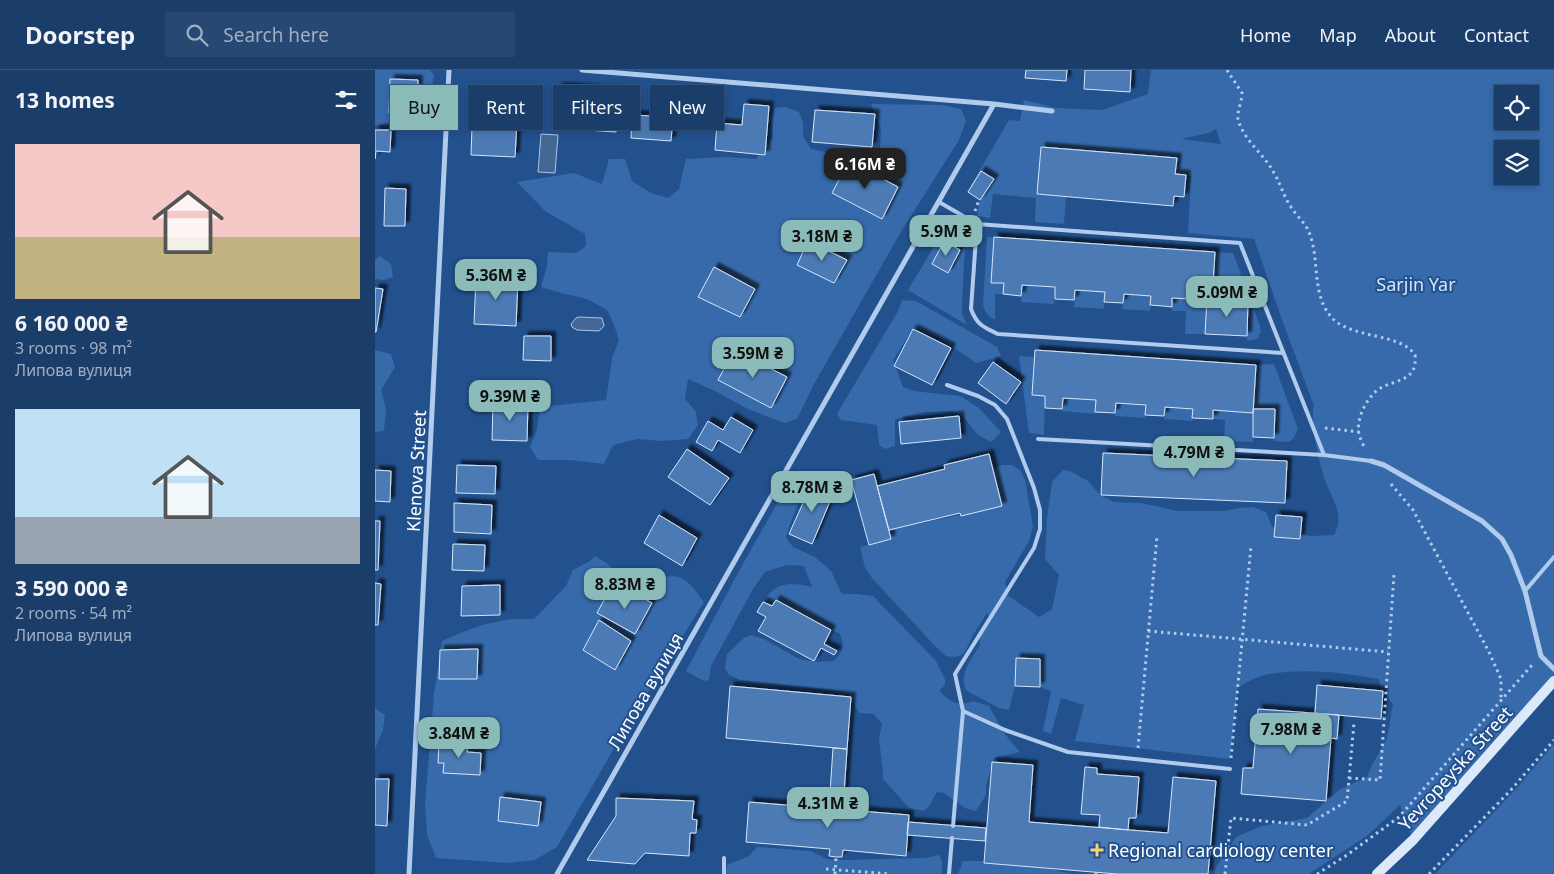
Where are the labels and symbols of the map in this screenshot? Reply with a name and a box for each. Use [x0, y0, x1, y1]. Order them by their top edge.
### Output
pin: 6.16M ₴ [819, 148, 911, 190]
pin: 5.9M ₴ [905, 214, 987, 257]
pin: 3.18M ₴ [776, 220, 868, 262]
pin: 5.36M ₴ [450, 258, 542, 301]
park label: Sarjin Yar [1376, 272, 1456, 296]
pin: 5.09M ₴ [1181, 276, 1273, 318]
pin: 3.59M ₴ [707, 336, 799, 379]
pin: 9.39M ₴ [464, 380, 556, 422]
street label: Klenova Street [401, 409, 431, 532]
pin: 4.79M ₴ [1148, 436, 1240, 478]
pin: 8.78M ₴ [766, 470, 858, 513]
pin: 8.83M ₴ [579, 568, 671, 610]
street label: Липова вулиця [602, 628, 688, 754]
street label: Yevropeyska Street [1393, 700, 1518, 835]
pin: 7.98M ₴ [1245, 712, 1337, 755]
pin: 3.84M ₴ [413, 716, 505, 759]
pin: 4.31M ₴ [782, 786, 874, 829]
place label: Regional cardiology center [1108, 838, 1334, 862]
marker: Regional cardiology center [1090, 843, 1104, 857]

